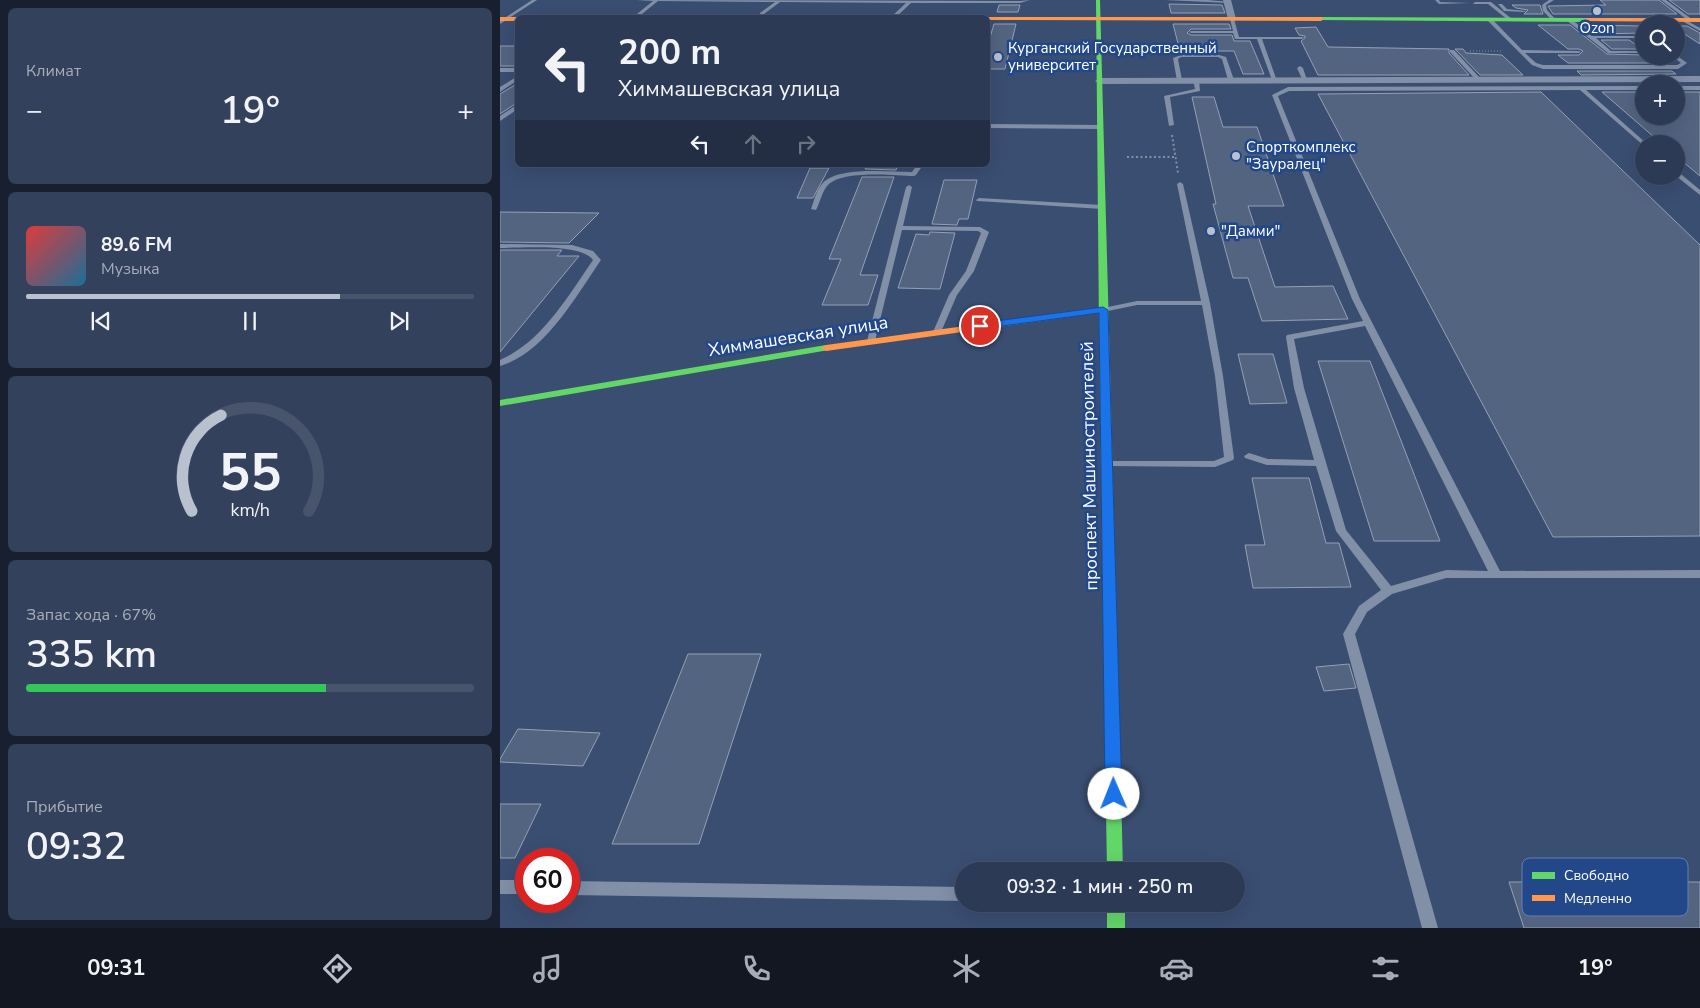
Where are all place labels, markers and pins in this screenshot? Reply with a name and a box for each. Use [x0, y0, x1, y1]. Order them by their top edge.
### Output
marker: Ozon [1591, 5, 1603, 17]
place label: Ozon [1579, 18, 1615, 38]
place label: Курганский Государственный университет [1008, 38, 1217, 75]
marker: Курганский Государственный университет [992, 51, 1004, 63]
place label: Спорткомплекс "Зауралец" [1246, 137, 1356, 174]
marker: Спорткомплекс "Зауралец" [1230, 150, 1242, 162]
place label: "Дамми" [1221, 221, 1280, 241]
marker: "Дамми" [1205, 225, 1217, 237]
pin [959, 305, 1001, 347]

